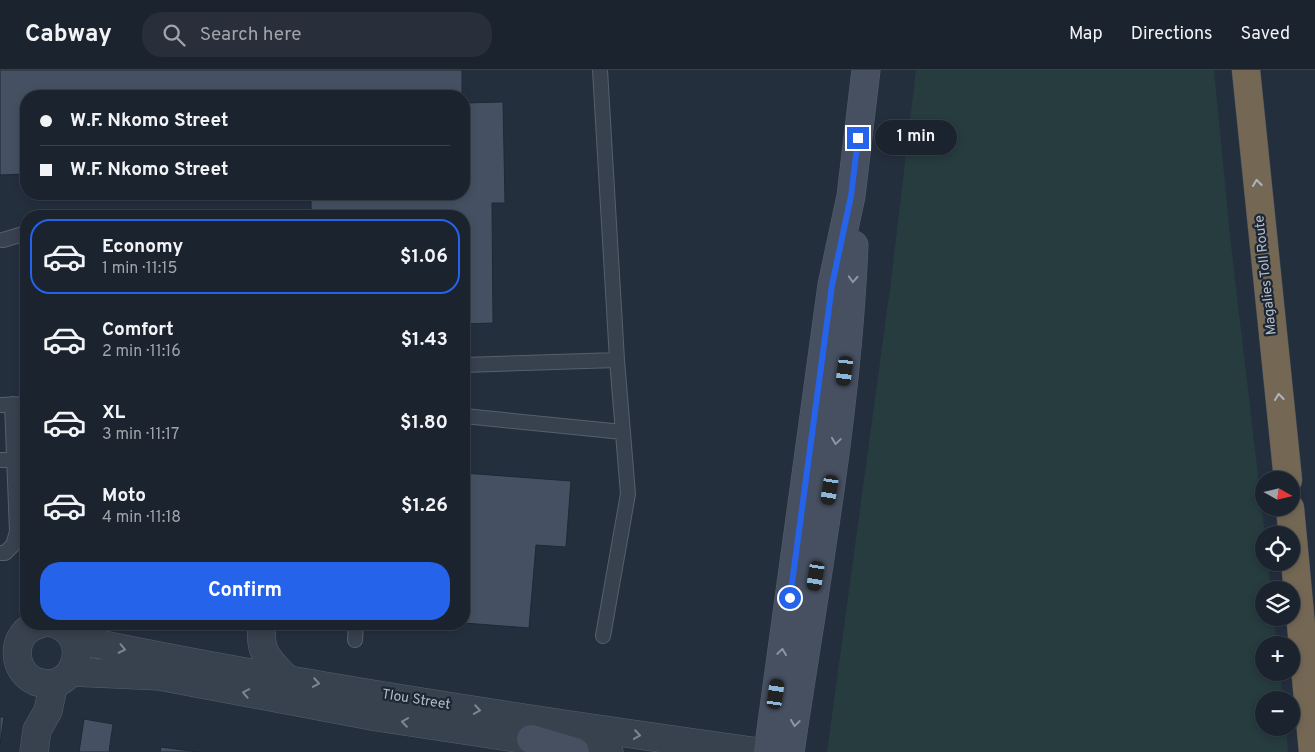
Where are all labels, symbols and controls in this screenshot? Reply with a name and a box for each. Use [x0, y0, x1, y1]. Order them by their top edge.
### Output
search box [142, 12, 492, 57]
text: Cabway [25, 20, 112, 50]
icon: search [160, 21, 188, 49]
text: Search here [200, 23, 301, 47]
text: Map [1069, 23, 1103, 46]
text: Directions [1131, 23, 1213, 46]
text: Saved [1241, 23, 1290, 46]
text: W.F. Nkomo Street [70, 109, 228, 133]
callout: 1 min [876, 120, 958, 156]
route end [847, 127, 869, 149]
text: 1 min [897, 127, 935, 147]
text: W.F. Nkomo Street [70, 158, 228, 182]
one-way arrow [1252, 179, 1263, 187]
street label: Magalies Toll Route [1251, 214, 1281, 336]
icon: car [42, 234, 87, 279]
text: Economy [102, 235, 183, 259]
text: $1.06 [400, 245, 448, 269]
text: 1 min · 11:15 [102, 259, 177, 279]
one-way arrow [847, 276, 858, 284]
icon: car [42, 317, 87, 362]
text: Comfort [102, 318, 174, 342]
text: $1.43 [401, 328, 448, 352]
text: 2 min · 11:16 [102, 342, 181, 362]
car [835, 355, 854, 387]
one-way arrow [1273, 393, 1284, 401]
icon: car [42, 400, 87, 445]
text: XL [102, 401, 125, 425]
text: $1.80 [400, 411, 448, 435]
text: 3 min · 11:17 [102, 425, 179, 445]
one-way arrow [832, 437, 842, 445]
north arrow [1255, 471, 1300, 516]
map controls [1255, 471, 1300, 736]
car [820, 474, 839, 506]
icon: car [42, 483, 87, 528]
text: Moto [102, 484, 146, 508]
text: $1.26 [401, 494, 448, 518]
text: 4 min · 11:18 [102, 508, 181, 528]
button: locate [1255, 526, 1300, 571]
car [806, 560, 825, 592]
button: Confirm [40, 562, 450, 620]
button: layers [1255, 581, 1300, 626]
route start [779, 587, 801, 609]
button: + [1255, 636, 1300, 681]
one-way arrow [117, 643, 126, 654]
one-way arrow [776, 647, 787, 655]
one-way arrow [312, 678, 321, 688]
car [766, 678, 785, 710]
street label: Tlou Street [380, 686, 452, 714]
one-way arrow [241, 688, 250, 699]
button: − [1255, 691, 1300, 736]
one-way arrow [473, 704, 481, 715]
one-way arrow [401, 717, 410, 727]
one-way arrow [790, 719, 800, 727]
one-way arrow [633, 729, 641, 740]

